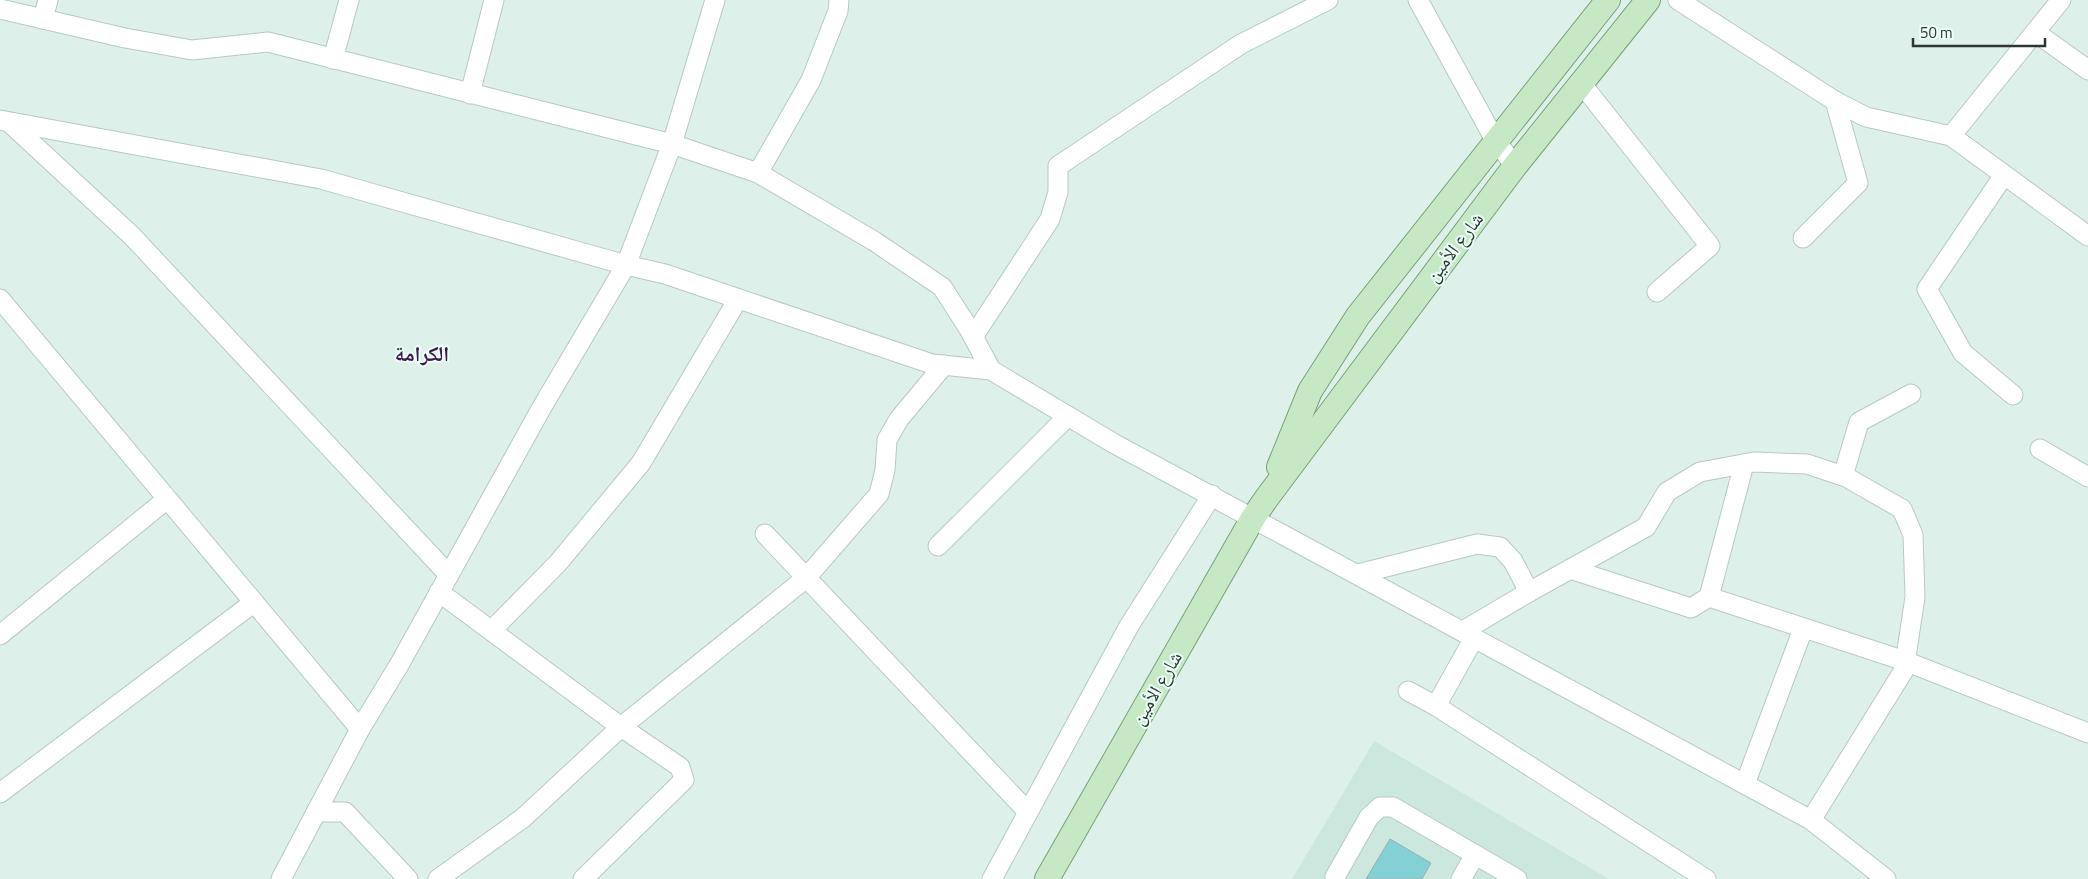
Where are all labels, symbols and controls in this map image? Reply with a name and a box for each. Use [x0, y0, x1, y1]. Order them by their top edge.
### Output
scale bar [1913, 15, 2046, 47]
text: 50 m [1920, 21, 1953, 44]
street label: شارع الأمين [1418, 206, 1490, 288]
district label: الكرامة [395, 337, 449, 369]
street label: شارع الأمين [1123, 645, 1188, 730]

